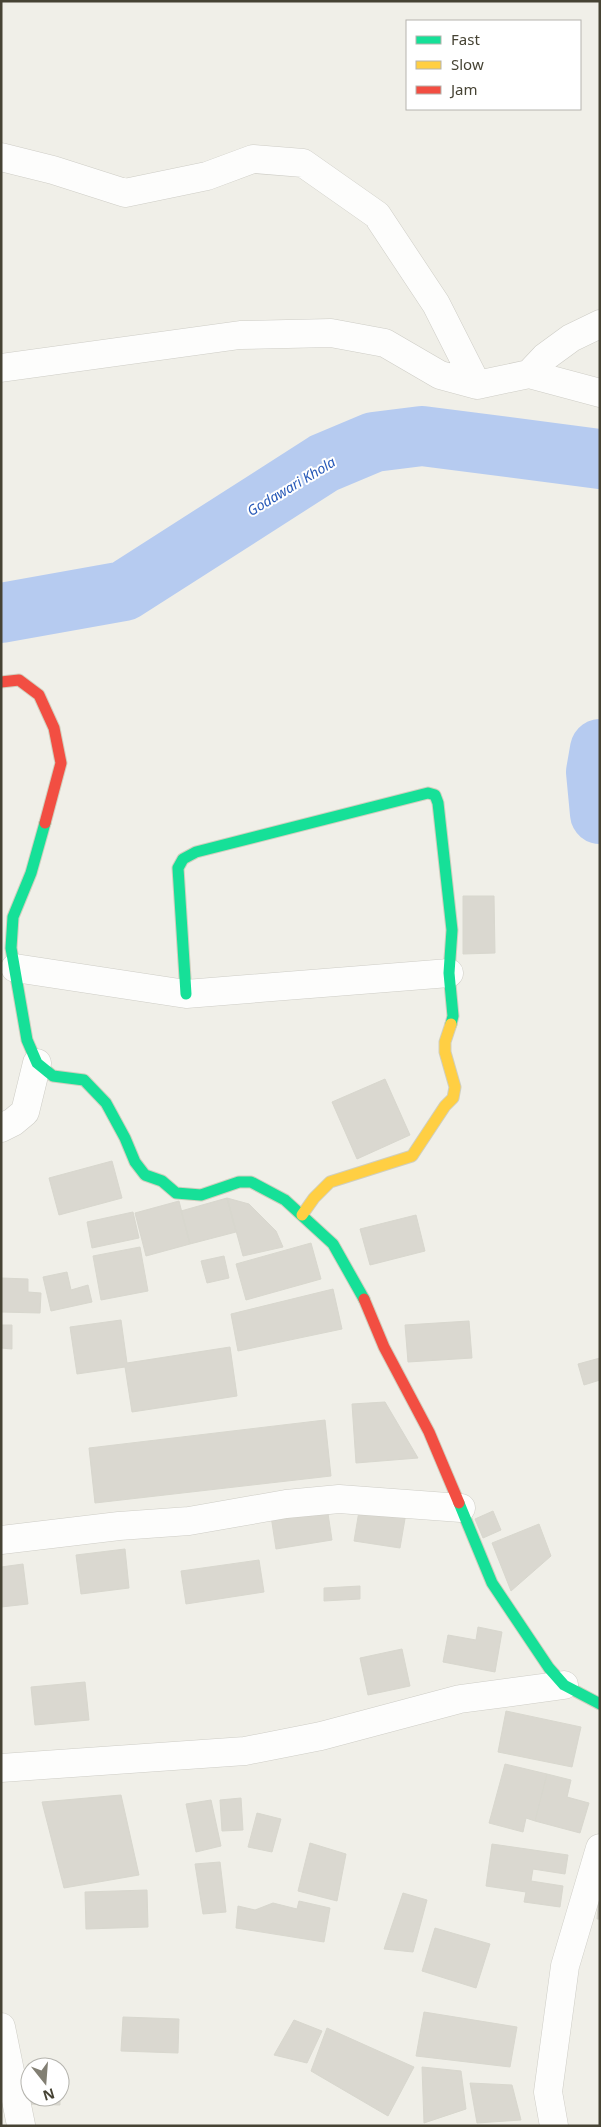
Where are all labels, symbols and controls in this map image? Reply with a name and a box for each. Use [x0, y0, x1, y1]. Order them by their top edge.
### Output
legend [406, 20, 581, 110]
text: Fast [451, 29, 480, 49]
text: Slow [451, 54, 484, 74]
text: Jam [449, 79, 478, 99]
water label: Godawari Khola [243, 452, 339, 520]
north arrow [20, 2057, 70, 2107]
text: N [41, 2084, 57, 2106]

